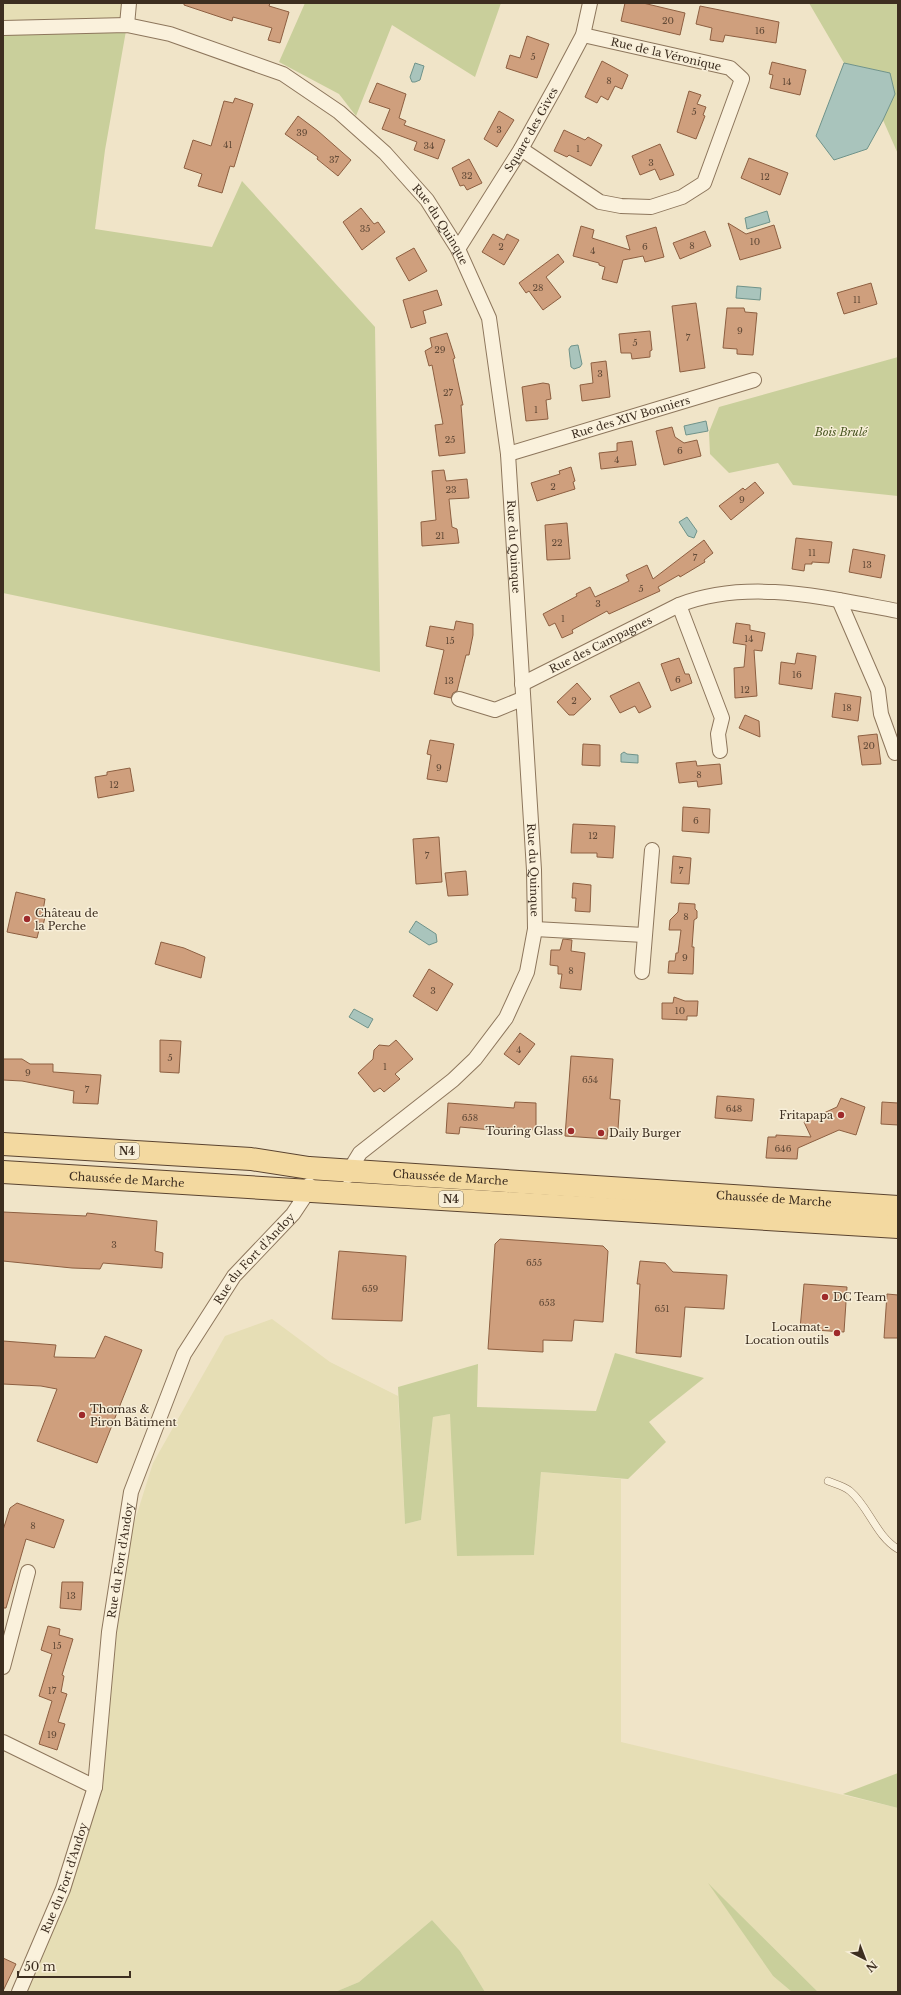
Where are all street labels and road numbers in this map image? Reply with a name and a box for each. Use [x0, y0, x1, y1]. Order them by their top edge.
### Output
street label: Rue de la Véronique [609, 34, 723, 74]
street label: Square des Gives [501, 85, 561, 175]
street label: Rue du Quinque [409, 181, 471, 267]
street label: Rue des XIV Bonniers [570, 393, 692, 442]
street label: Rue du Quinque [504, 500, 524, 594]
street label: Rue des Campagnes [547, 613, 654, 676]
street label: Rue du Quinque [524, 823, 542, 917]
road number: N4 [115, 1143, 139, 1159]
street label: Chaussée de Marche [392, 1167, 509, 1188]
street label: Chaussée de Marche [69, 1169, 185, 1190]
street label: Chaussée de Marche [716, 1188, 832, 1210]
road number: N4 [439, 1191, 463, 1207]
street label: Rue du Fort d'Andoy [211, 1210, 297, 1307]
street label: Rue du Fort d'Andoy [104, 1502, 136, 1619]
street label: Rue du Fort d'Andoy [38, 1821, 90, 1935]

